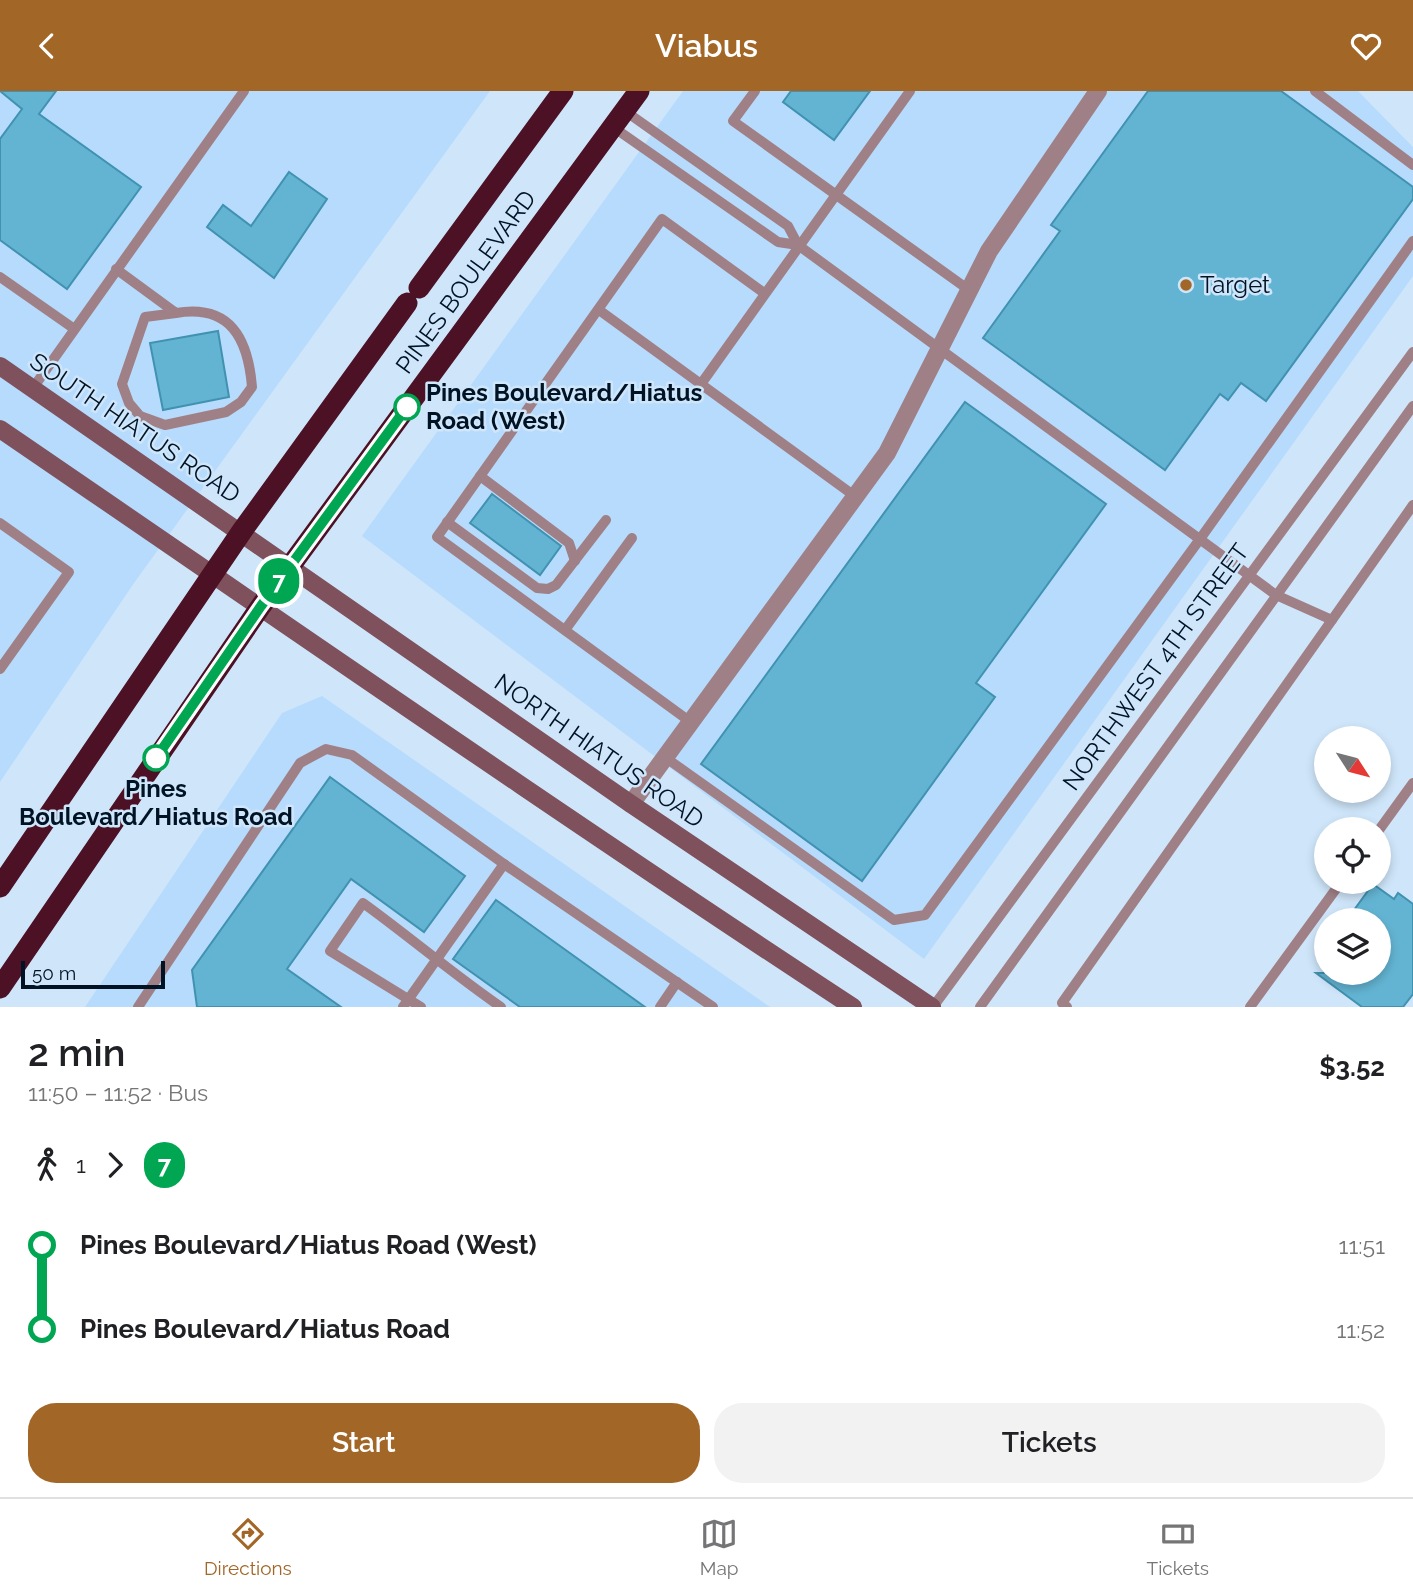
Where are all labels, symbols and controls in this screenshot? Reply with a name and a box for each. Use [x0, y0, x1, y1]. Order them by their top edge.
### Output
icon: back [28, 27, 66, 65]
text: Viabus [655, 27, 758, 64]
icon: heart [1347, 27, 1385, 65]
street label: PINES BOULEVARD [389, 184, 542, 379]
place label: Target [1200, 270, 1270, 299]
marker: Target [1178, 277, 1194, 293]
street label: SOUTH HIATUS ROAD [25, 346, 246, 509]
place label: Pines Boulevard/Hiatus Road (West) [426, 378, 703, 435]
marker: Pines Boulevard/Hiatus Road (West) [394, 394, 420, 420]
street label: NORTHWEST 4TH STREET [1056, 537, 1255, 796]
line badge: 7 [256, 558, 302, 604]
text: 7 [272, 566, 286, 595]
street label: NORTH HIATUS ROAD [489, 667, 709, 834]
north arrow [1314, 726, 1391, 803]
map controls [1314, 726, 1391, 985]
marker: Pines Boulevard/Hiatus Road [143, 745, 169, 771]
place label: Pines Boulevard/Hiatus Road [19, 774, 293, 831]
button: locate [1314, 817, 1391, 894]
button: layers [1314, 908, 1391, 985]
scale bar [21, 958, 164, 990]
text: 50 m [32, 962, 76, 984]
text: 2 min [28, 1030, 125, 1075]
text: $3.52 [1319, 1052, 1385, 1082]
text: 11:50 – 11:52 · Bus [28, 1079, 208, 1106]
icon: walk [28, 1146, 66, 1184]
icon: forward [96, 1146, 134, 1184]
text: 7 [158, 1150, 171, 1179]
text: 1 [76, 1151, 86, 1178]
text: Pines Boulevard/Hiatus Road (West) [80, 1230, 537, 1260]
text: 11:51 [1339, 1232, 1385, 1259]
text: Pines Boulevard/Hiatus Road [80, 1314, 450, 1344]
text: 11:52 [1336, 1316, 1385, 1343]
button: Start [28, 1403, 700, 1483]
button: Tickets [714, 1403, 1385, 1483]
tab: Directions [204, 1515, 292, 1579]
tab: Map [700, 1515, 739, 1579]
tab: Tickets [1147, 1515, 1209, 1579]

